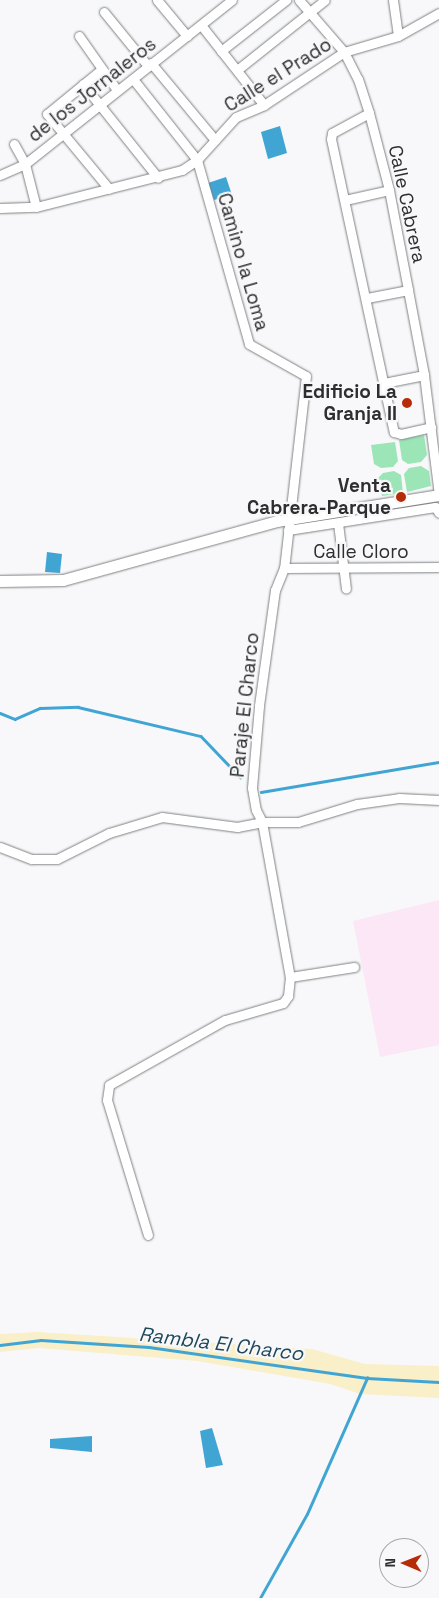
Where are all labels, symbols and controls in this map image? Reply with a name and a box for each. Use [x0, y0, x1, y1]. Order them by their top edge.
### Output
street label: de los Jornaleros [23, 33, 161, 147]
street label: Calle el Prado [220, 33, 336, 117]
street label: Calle Cabrera [383, 143, 431, 265]
street label: Camino la Loma [212, 191, 274, 333]
place label: Edificio La Granja II [303, 381, 397, 425]
marker: Edificio La Granja II [401, 397, 413, 409]
place label: Venta Cabrera-Parque [247, 475, 391, 519]
marker: Venta Cabrera-Parque [395, 491, 407, 503]
street label: Calle Cloro [313, 541, 409, 563]
street label: Paraje El Charco [226, 631, 264, 779]
water label: Rambla El Charco [138, 1322, 304, 1366]
north arrow [379, 1538, 429, 1588]
text: N [381, 1558, 399, 1568]

